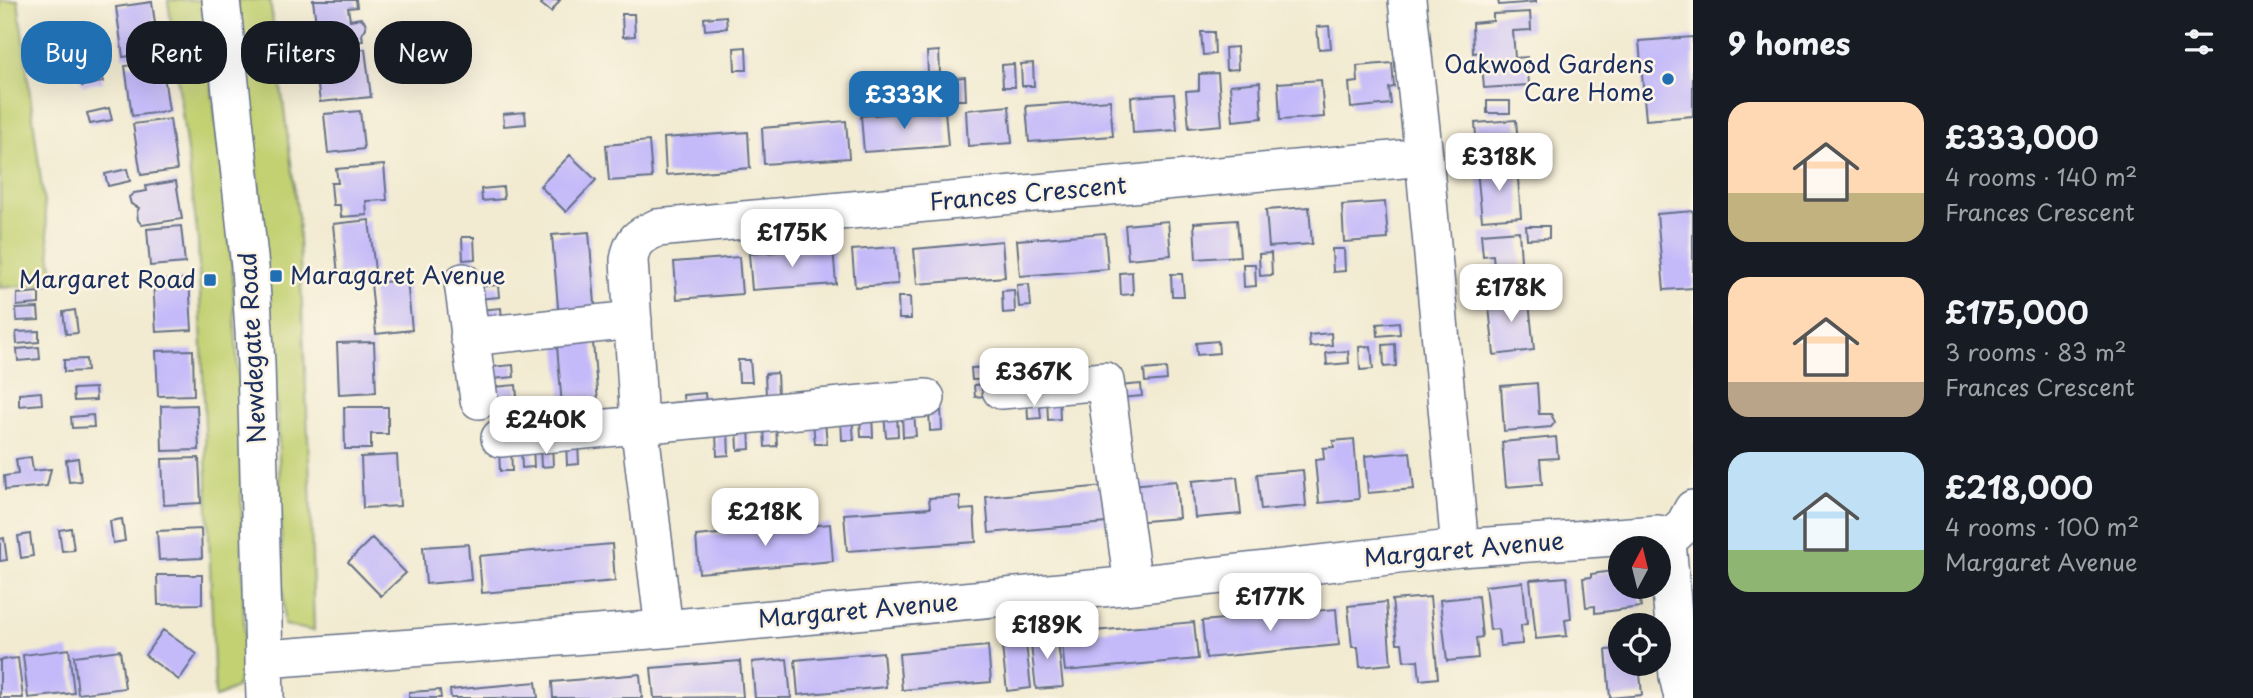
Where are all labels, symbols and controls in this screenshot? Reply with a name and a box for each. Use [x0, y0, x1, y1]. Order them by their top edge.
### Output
text: 9 homes [1728, 20, 1850, 65]
chip: Buy [21, 21, 112, 84]
chip: Rent [126, 21, 227, 84]
chip: Filters [241, 21, 360, 84]
chip: New [374, 21, 472, 84]
icon: filters [2180, 23, 2218, 61]
place label: Oakwood Gardens Care Home [1444, 45, 1654, 109]
marker: Oakwood Gardens Care Home [1660, 71, 1676, 87]
pin: £333K [855, 72, 953, 131]
text: £333K [865, 76, 943, 111]
text: £333,000 [1945, 114, 2099, 159]
icon: home [1784, 130, 1868, 214]
pin: £318K [1450, 134, 1548, 193]
text: £318K [1462, 138, 1536, 173]
text: 4 rooms · 140 m² [1945, 159, 2137, 194]
street label: Frances Crescent [928, 165, 1128, 219]
text: Frances Crescent [1945, 194, 2135, 229]
pin: £175K [743, 210, 841, 269]
text: £175K [757, 214, 827, 249]
street label: Newdegate Road [228, 251, 274, 445]
place label: Maragaret Avenue [290, 256, 506, 292]
place label: Margaret Road [19, 260, 196, 296]
pin: £178K [1462, 264, 1560, 324]
marker: Maragaret Avenue [268, 268, 284, 284]
text: £178K [1476, 269, 1546, 304]
marker: Margaret Road [202, 272, 218, 288]
text: £175,000 [1945, 289, 2089, 334]
icon: home [1784, 305, 1868, 389]
text: 3 rooms · 83 m² [1945, 334, 2127, 369]
pin: £367K [985, 348, 1083, 408]
text: £367K [996, 353, 1072, 388]
text: Frances Crescent [1945, 369, 2135, 404]
pin: £240K [497, 396, 595, 456]
text: £240K [506, 401, 586, 436]
text: £218,000 [1945, 464, 2093, 509]
icon: home [1784, 480, 1868, 564]
pin: £218K [716, 489, 814, 548]
text: £218K [728, 493, 802, 528]
text: 4 rooms · 100 m² [1945, 509, 2139, 544]
street label: Margaret Avenue [1362, 521, 1565, 575]
north arrow [1608, 536, 1671, 598]
map controls [1608, 536, 1671, 676]
text: Margaret Avenue [1945, 544, 2138, 579]
pin: £177K [1221, 574, 1319, 633]
text: £177K [1235, 578, 1305, 613]
street label: Margaret Avenue [756, 582, 959, 636]
pin: £189K [998, 602, 1096, 661]
text: £189K [1012, 606, 1082, 641]
button: locate [1608, 613, 1671, 676]

